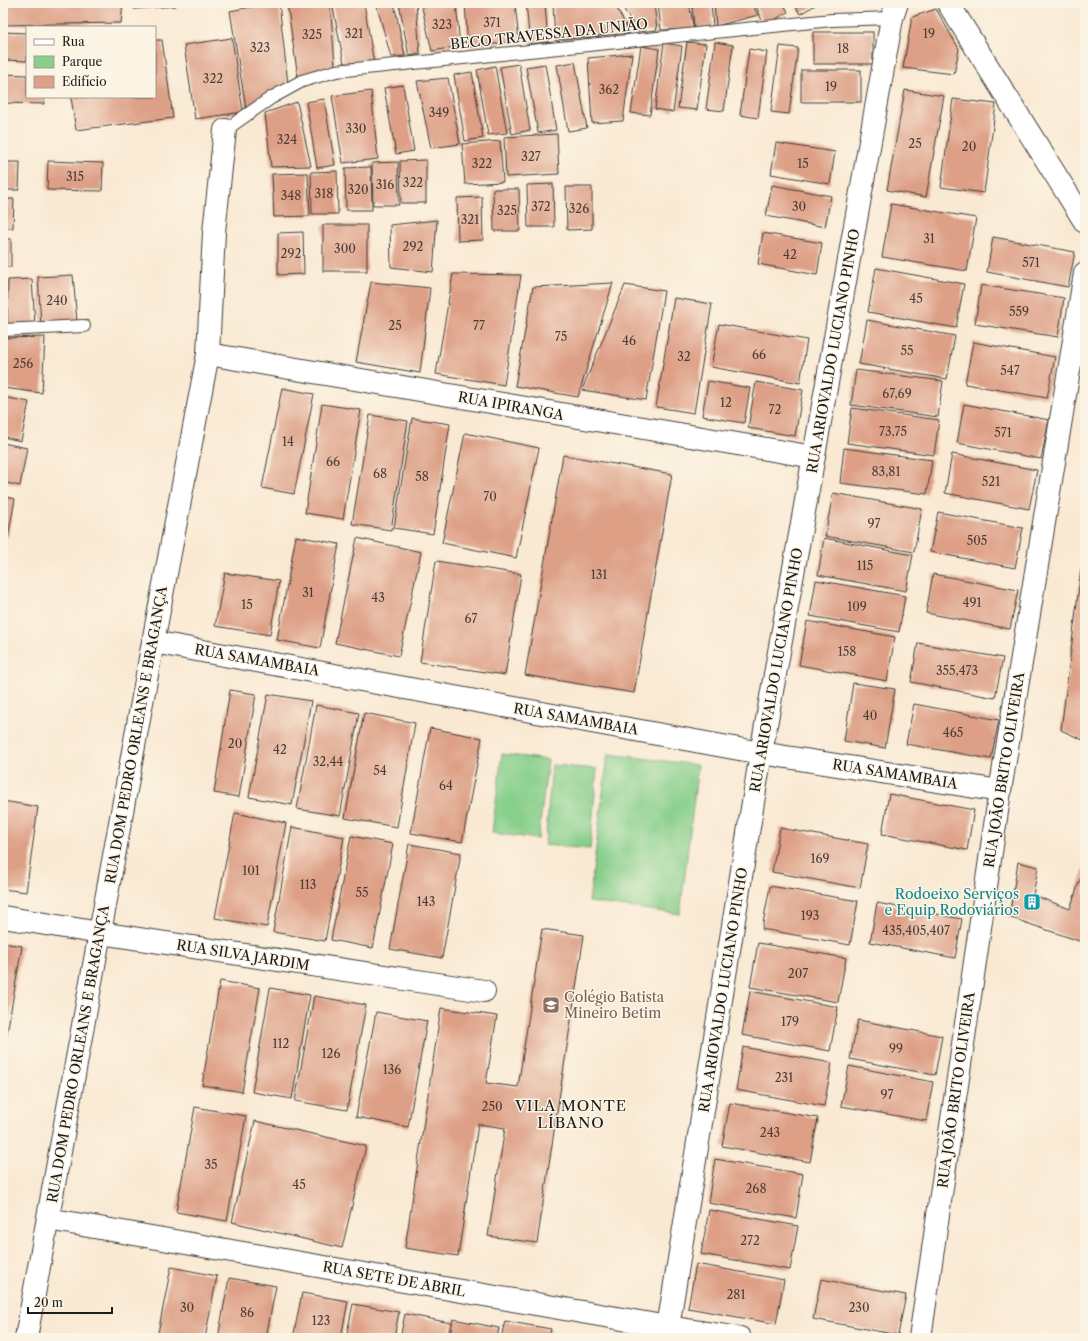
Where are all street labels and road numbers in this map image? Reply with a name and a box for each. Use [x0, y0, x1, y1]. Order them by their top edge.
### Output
street label: BECO TRAVESSA DA UNIÃO [449, 14, 649, 53]
street label: RUA ARIOVALDO LUCIANO PINHO [803, 227, 863, 475]
street label: RUA IPIRANGA [457, 388, 566, 424]
street label: RUA ARIOVALDO LUCIANO PINHO [746, 546, 806, 794]
street label: RUA DOM PEDRO ORLEANS E BRAGANÇA [101, 584, 171, 885]
street label: RUA SAMAMBAIA [193, 640, 322, 680]
street label: RUA JOÃO BRITO OLIVEIRA [979, 670, 1028, 869]
street label: RUA SAMAMBAIA [512, 699, 641, 739]
street label: RUA SAMAMBAIA [831, 755, 960, 793]
street label: RUA ARIOVALDO LUCIANO PINHO [695, 866, 751, 1114]
street label: RUA DOM PEDRO ORLEANS E BRAGANÇA [43, 903, 113, 1204]
street label: RUA SILVA JARDIM [175, 936, 311, 974]
street label: RUA JOÃO BRITO OLIVEIRA [932, 990, 979, 1189]
street label: RUA SETE DE ABRIL [321, 1258, 467, 1300]

